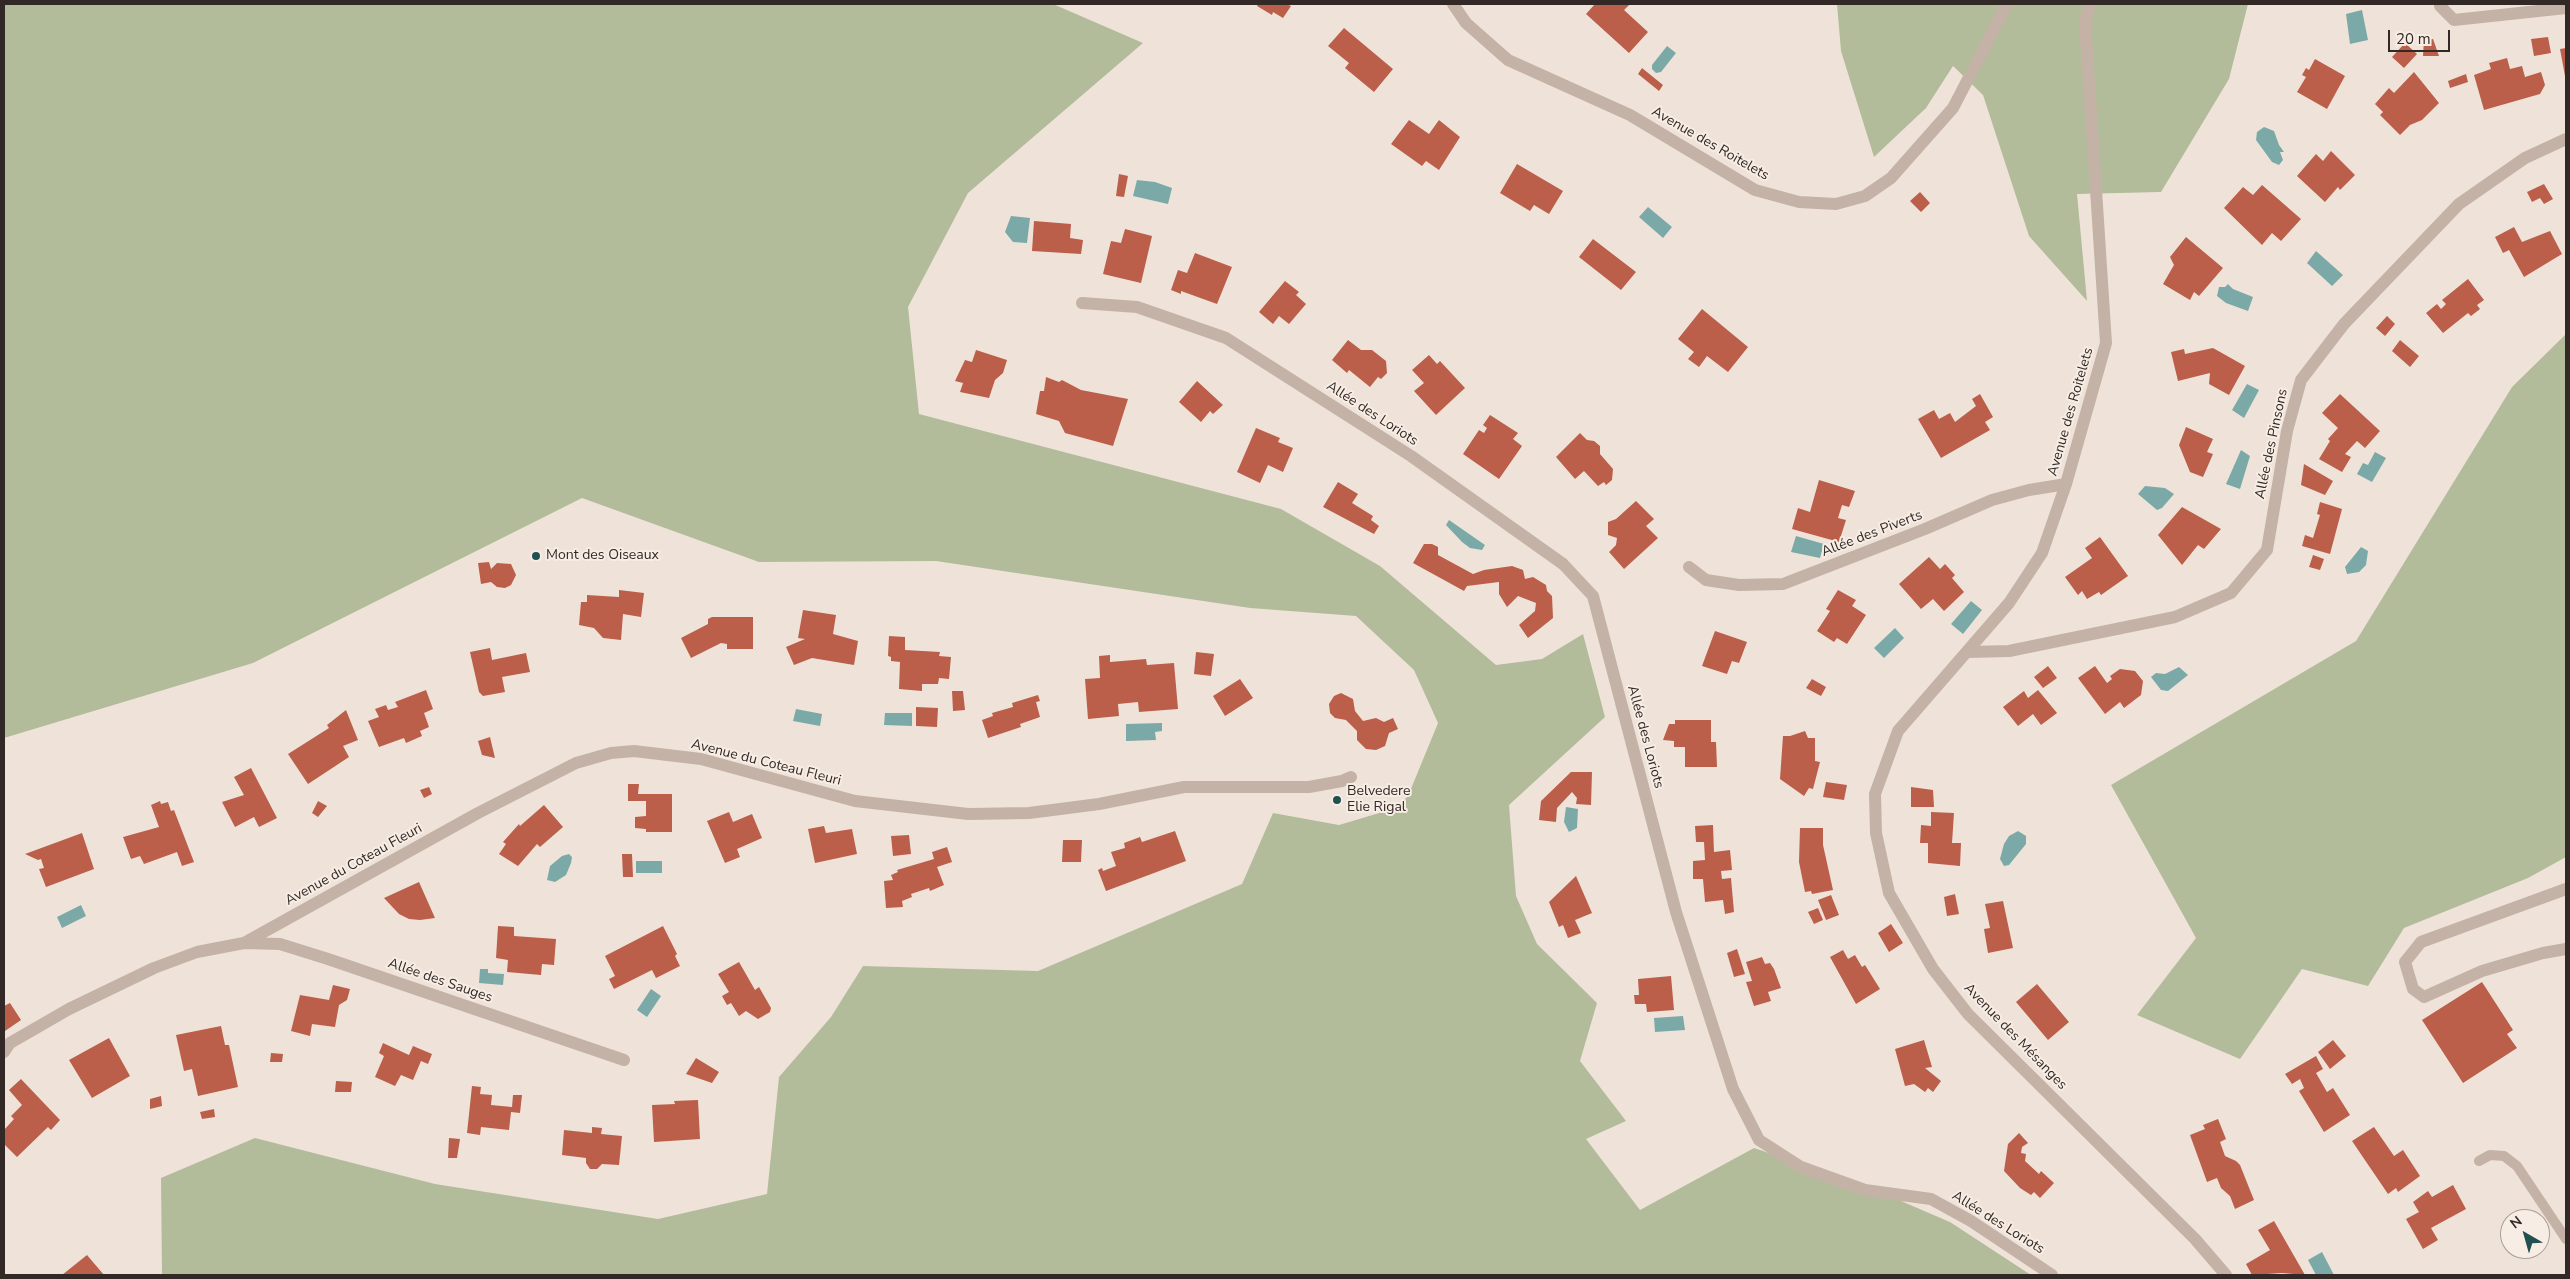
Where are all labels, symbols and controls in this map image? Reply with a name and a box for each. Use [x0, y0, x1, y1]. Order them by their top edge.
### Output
scale bar [2390, 20, 2452, 52]
text: 20 m [2396, 29, 2431, 49]
street label: Avenue des Roitelets [1648, 104, 1772, 184]
street label: Avenue des Roitelets [2045, 346, 2097, 478]
street label: Allée des Loriots [1323, 378, 1421, 450]
street label: Allée des Pinsons [2252, 387, 2292, 501]
street label: Allée des Piverts [1819, 507, 1925, 561]
place label: Mont des Oiseaux [546, 548, 659, 564]
marker: Mont des Oiseaux [530, 550, 542, 562]
street label: Allée des Loriots [1623, 684, 1667, 790]
street label: Avenue du Coteau Fleuri [689, 736, 843, 790]
place label: Belvedere Elie Rigal [1347, 784, 1410, 816]
marker: Belvedere Elie Rigal [1331, 794, 1343, 806]
street label: Avenue du Coteau Fleuri [283, 820, 425, 910]
street label: Allée des Sauges [386, 955, 494, 1007]
street label: Avenue des Mésanges [1960, 980, 2070, 1094]
street label: Allée des Loriots [1949, 1188, 2047, 1258]
north arrow [2500, 1209, 2550, 1259]
text: N [2506, 1212, 2526, 1233]

